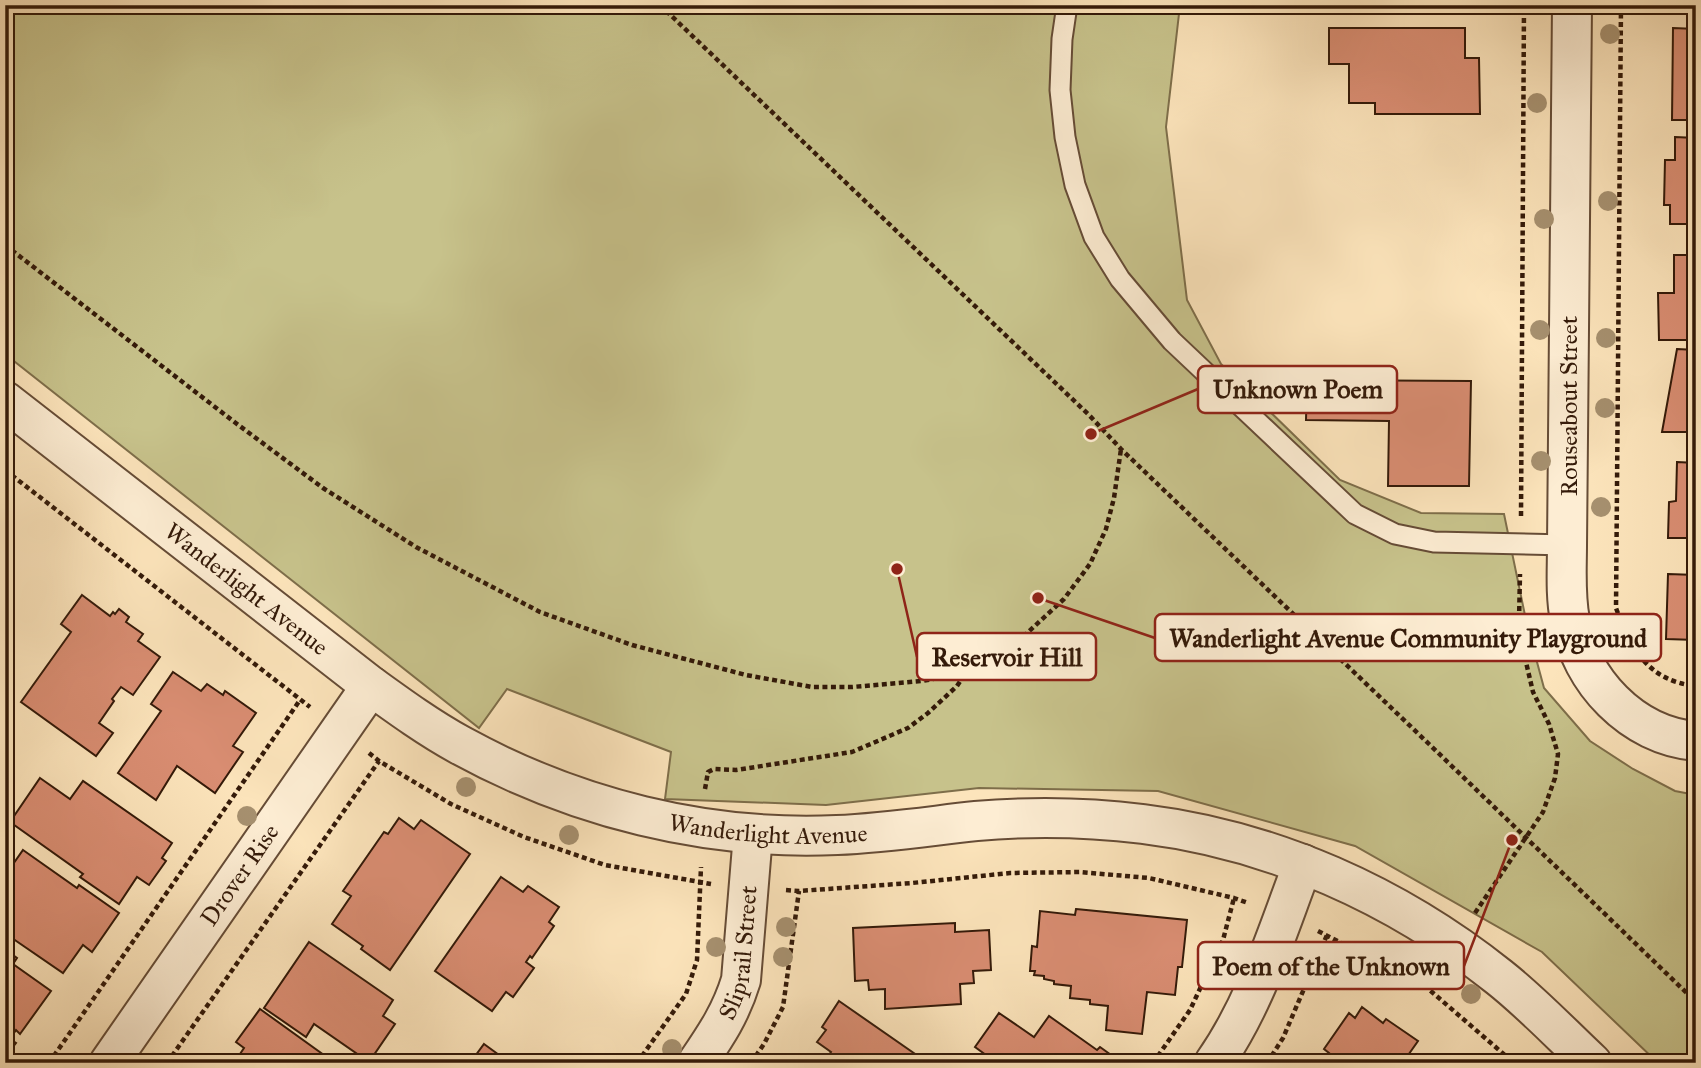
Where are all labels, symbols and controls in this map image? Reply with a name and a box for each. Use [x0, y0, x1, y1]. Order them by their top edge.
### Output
street label: Rouseabout Street [1554, 315, 1584, 496]
callout: Unknown Poem [1198, 366, 1397, 413]
text: Unknown Poem [1213, 373, 1383, 405]
street label: Wanderlight Avenue [159, 516, 334, 662]
callout: Wanderlight Avenue Community Playground [1155, 614, 1661, 661]
text: Wanderlight Avenue Community Playground [1169, 622, 1648, 655]
callout: Reservoir Hill [917, 633, 1096, 680]
text: Reservoir Hill [931, 641, 1084, 673]
street label: Wanderlight Avenue [667, 807, 868, 851]
street label: Drover Rise [194, 818, 286, 932]
street label: Sliprail Street [712, 884, 764, 1025]
callout: Poem of the Unknown [1198, 942, 1464, 989]
text: Poem of the Unknown [1212, 950, 1450, 982]

